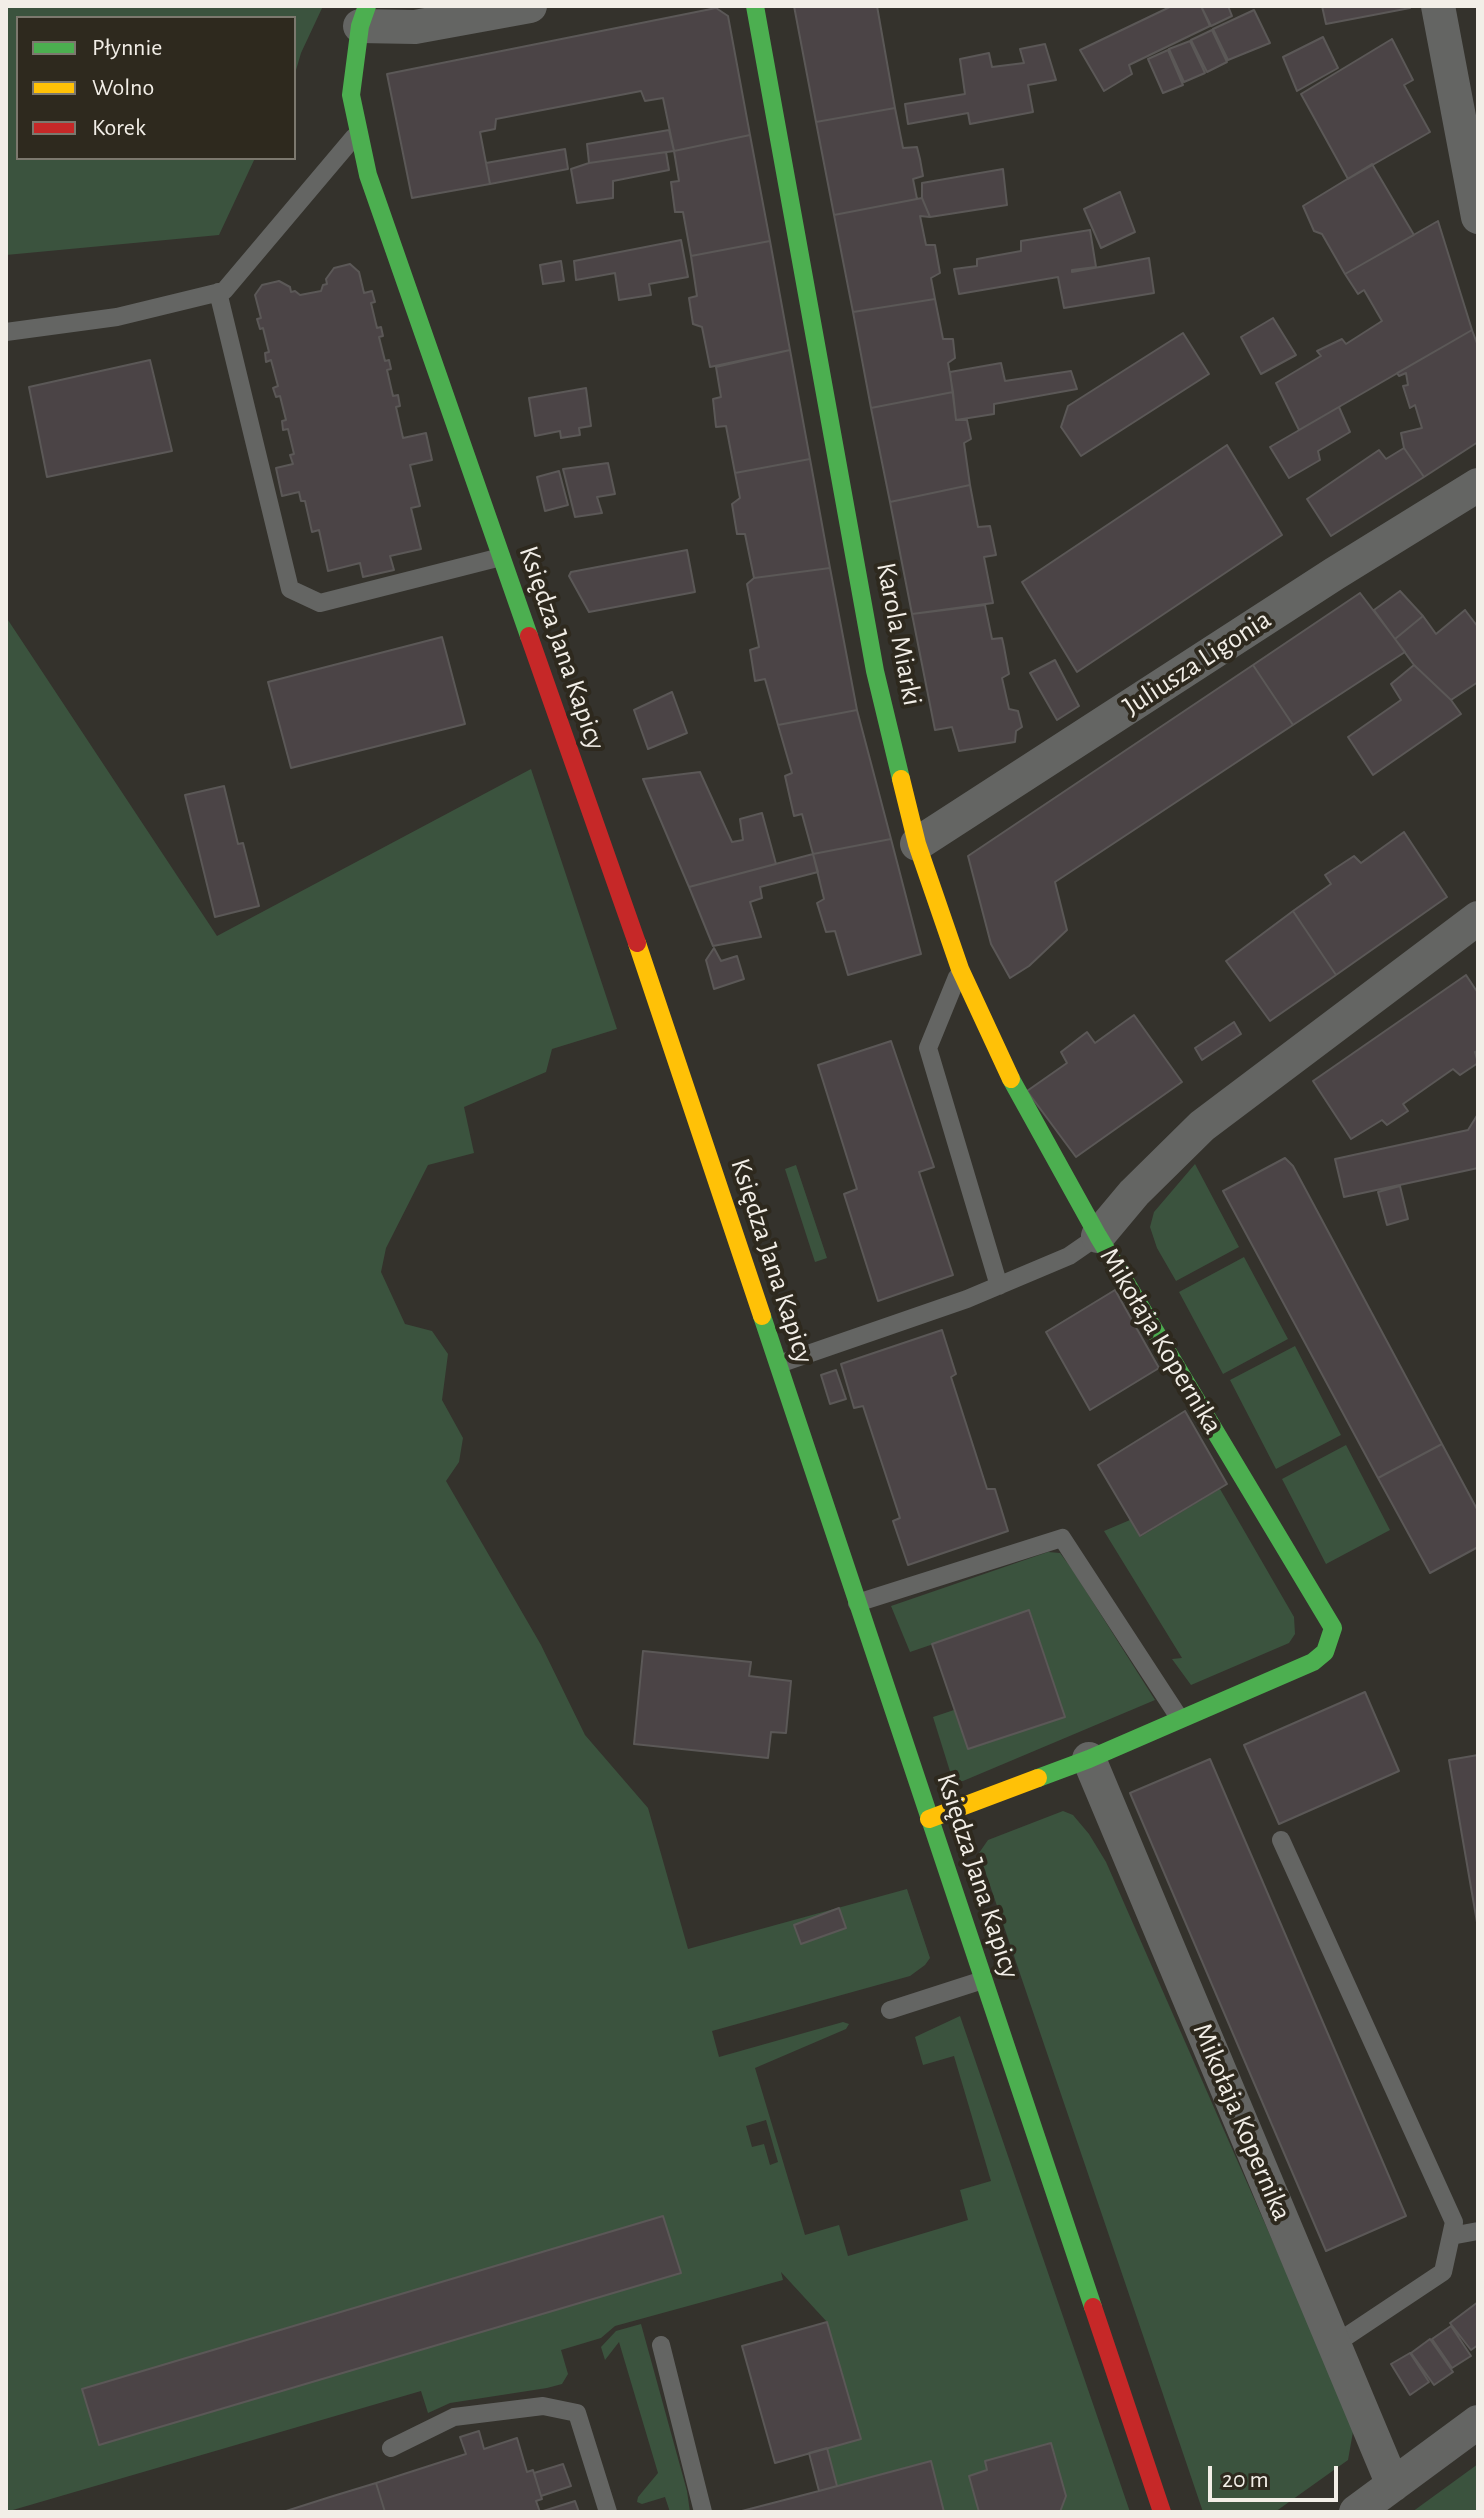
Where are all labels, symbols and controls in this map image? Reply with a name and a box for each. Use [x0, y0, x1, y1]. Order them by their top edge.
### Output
legend [16, 16, 296, 160]
text: Płynnie [92, 36, 162, 60]
text: Wolno [92, 76, 154, 100]
text: Korek [92, 116, 146, 140]
street label: Księdza Jana Kapicy [511, 542, 613, 754]
street label: Karola Miarki [869, 560, 929, 708]
street label: Juliusza Ligonia [1117, 603, 1277, 723]
street label: Księdza Jana Kapicy [723, 1154, 821, 1368]
street label: Mikołaja Kopernika [1092, 1242, 1230, 1440]
street label: Księdza Jana Kapicy [929, 1769, 1027, 1983]
street label: Mikołaja Kopernika [1185, 2018, 1299, 2226]
scale bar [1212, 2450, 1342, 2500]
text: 20 m [1222, 2468, 1269, 2492]

